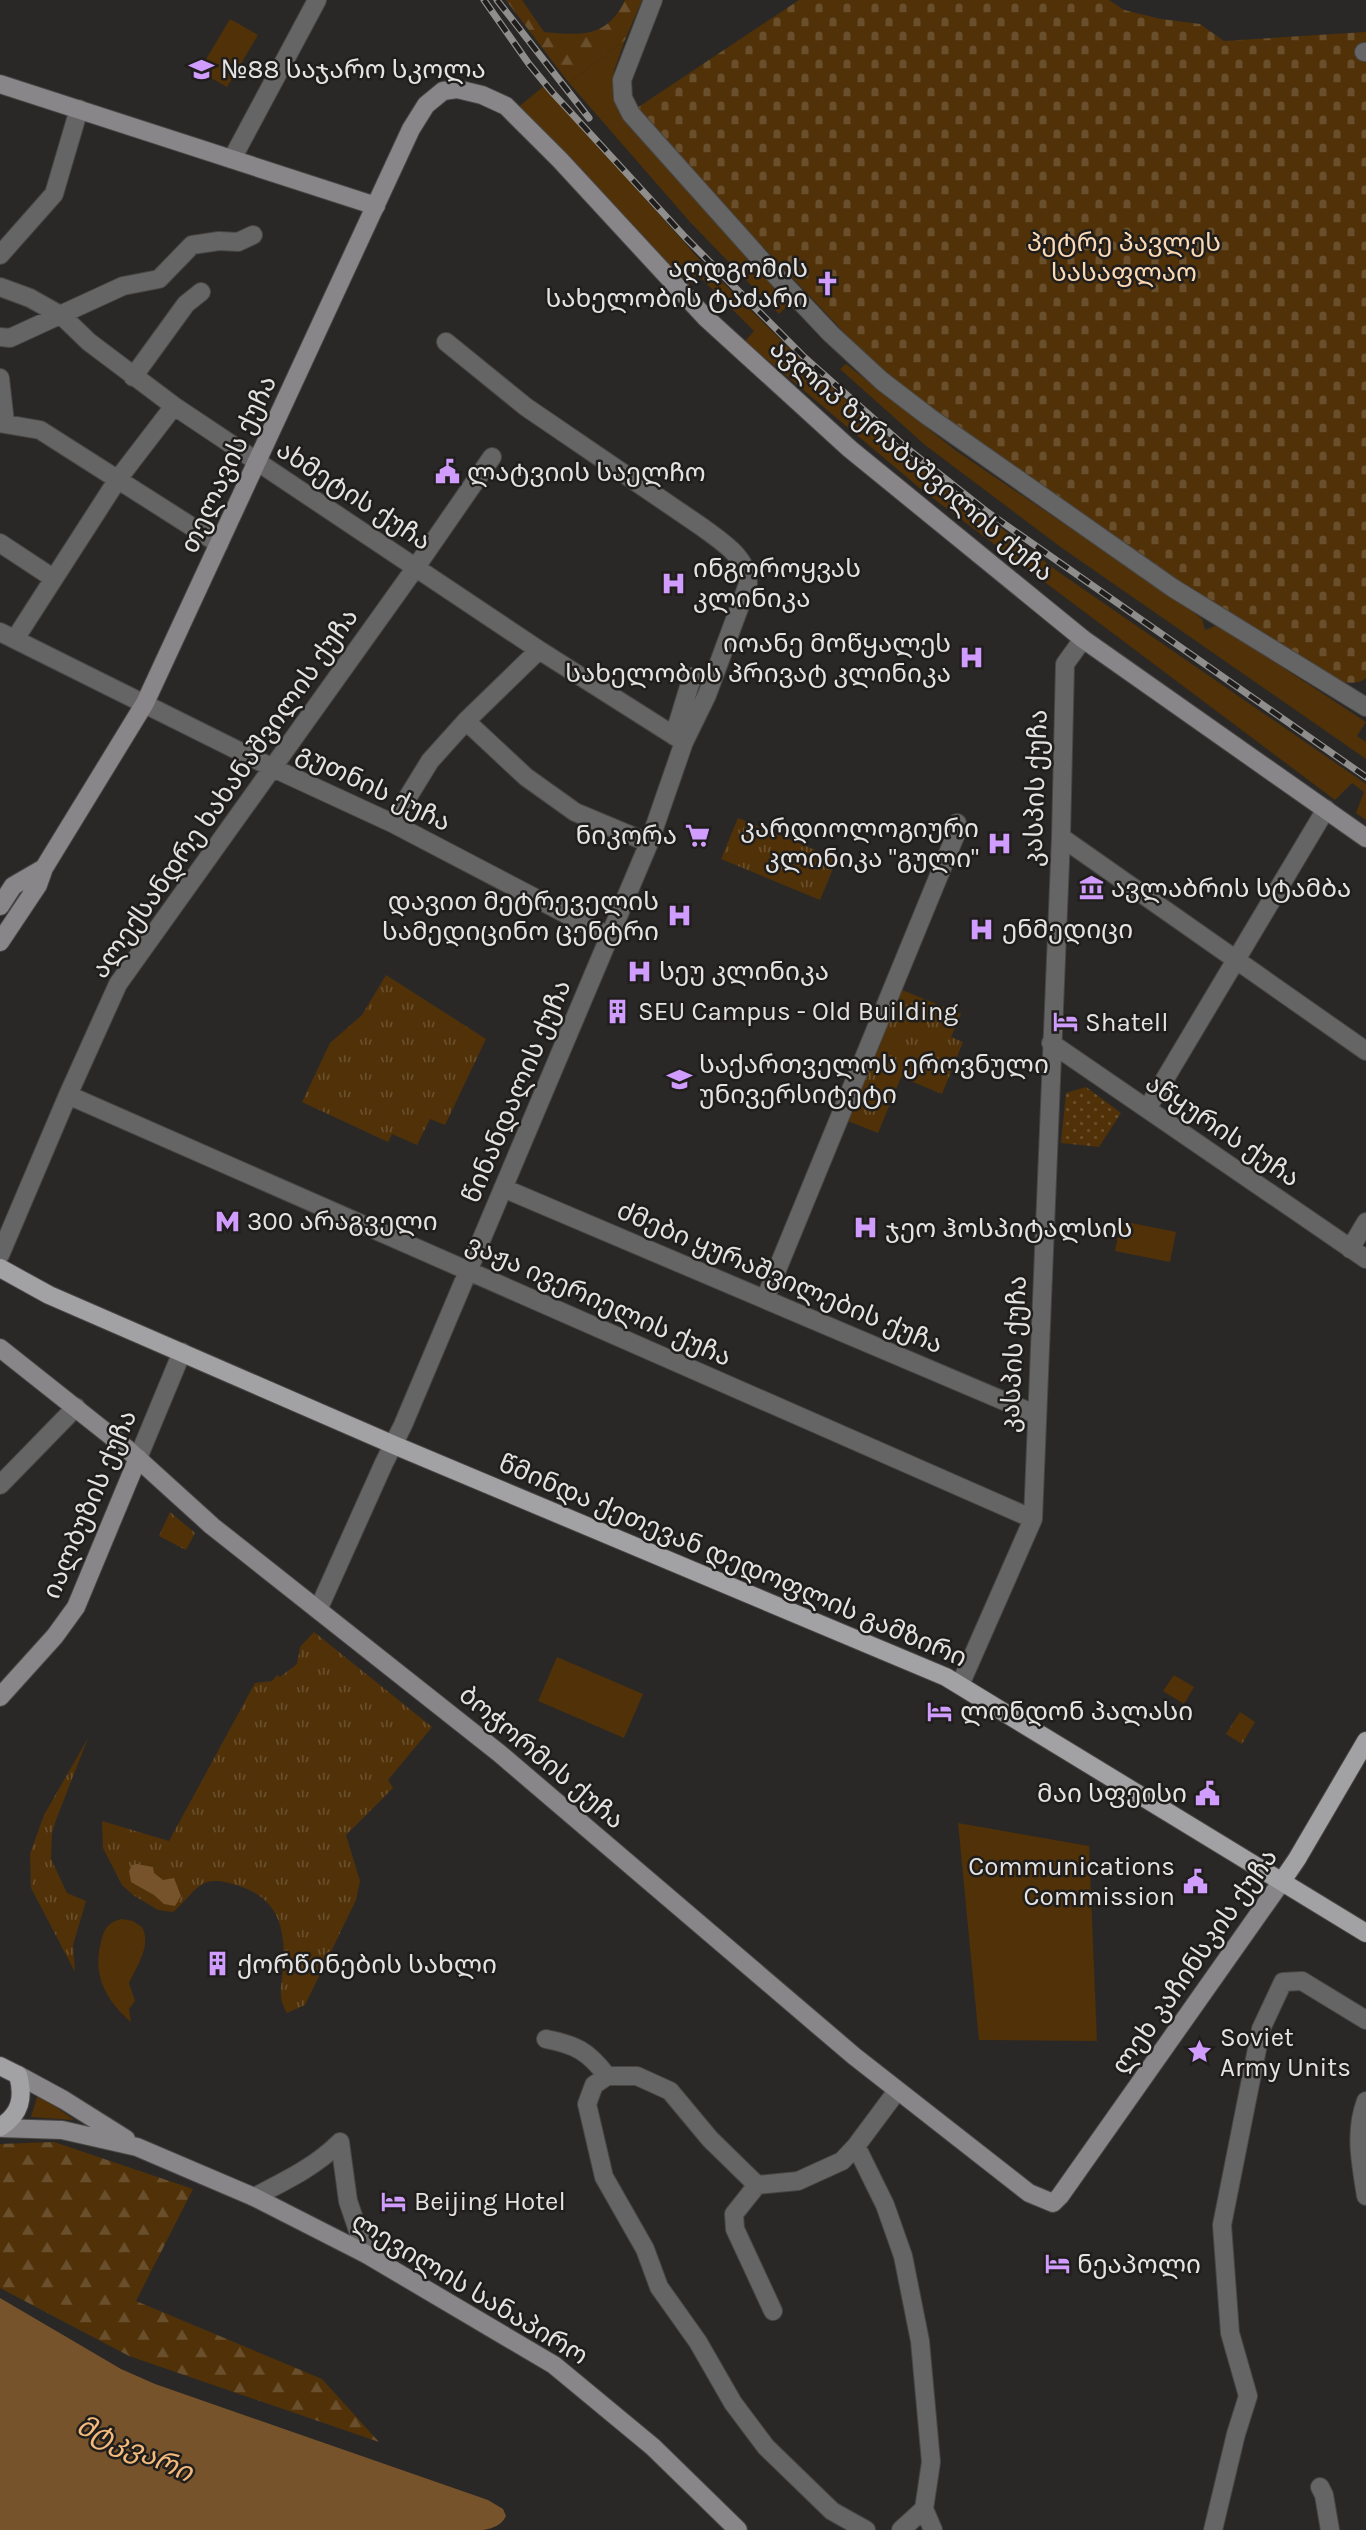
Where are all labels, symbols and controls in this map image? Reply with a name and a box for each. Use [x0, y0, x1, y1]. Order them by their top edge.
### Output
place label: №88 საჯარო სკოლა [221, 54, 486, 85]
school or university icon: №88 საჯარო სკოლა [187, 55, 215, 83]
park label: პეტრე პავლეს სასაფლაო [1027, 227, 1221, 288]
place label: აღდგომის სახელობის ტაძარი [545, 253, 808, 314]
church icon: აღდგომის სახელობის ტაძარი [814, 269, 842, 297]
street label: ავლიპ ზურაბაშვილის ქუჩა [764, 333, 1060, 588]
street label: თელავის ქუჩა [174, 370, 283, 558]
street label: ახმეტის ქუჩა [271, 434, 437, 557]
place label: ლატვიის საელჩო [467, 457, 706, 488]
public building icon: ლატვიის საელჩო [433, 458, 461, 486]
place label: ინგოროყვას კლინიკა [693, 553, 861, 614]
hospital icon: ინგოროყვას კლინიკა [659, 569, 687, 597]
street label: ალექსანდრე ხახანაშვილის ქუჩა [84, 602, 365, 984]
place label: იოანე მოწყალეს სახელობის პრივატ კლინიკა [565, 628, 951, 689]
hospital icon: იოანე მოწყალეს სახელობის პრივატ კლინიკა [957, 644, 985, 672]
street label: კასპის ქუჩა [1017, 709, 1054, 867]
street label: გუთნის ქუჩა [292, 737, 456, 838]
place label: კარდიოლოგიური კლინიკა "გული" [740, 813, 979, 874]
place label: ნიკორა [576, 820, 677, 851]
supermarket icon: ნიკორა [683, 821, 711, 849]
hospital icon: კარდიოლოგიური კლინიკა "გული" [985, 829, 1013, 857]
place label: ავლაბრის სტამბა [1111, 873, 1351, 904]
museum icon: ავლაბრის სტამბა [1077, 874, 1105, 902]
place label: დავით მეტრეველის სამედიცინო ცენტრი [382, 886, 659, 947]
hospital icon: დავით მეტრეველის სამედიცინო ცენტრი [665, 902, 693, 930]
place label: ენმედიცი [1002, 914, 1133, 945]
hospital icon: ენმედიცი [968, 915, 996, 943]
place label: სეუ კლინიკა [659, 956, 829, 987]
hospital icon: სეუ კლინიკა [625, 957, 653, 985]
street label: წინანდალის ქუჩა [455, 975, 578, 1207]
place label: SEU Campus - Old Building [638, 996, 958, 1027]
building icon: SEU Campus - Old Building [604, 997, 632, 1025]
place label: Shatell [1085, 1007, 1168, 1038]
hotel icon: Shatell [1051, 1008, 1079, 1036]
place label: საქართველოს ეროვნული უნივერსიტეტი [699, 1049, 1049, 1110]
school or university icon: საქართველოს ეროვნული უნივერსიტეტი [665, 1065, 693, 1093]
street label: აწყურის ქუჩა [1140, 1067, 1306, 1193]
street label: ძმები ყურაშვილების ქუჩა [612, 1195, 947, 1360]
place label: 300 არაგველი [247, 1206, 438, 1237]
metro station icon: 300 არაგველი [213, 1207, 241, 1235]
place label: ჯეო ჰოსპიტალსის [885, 1213, 1133, 1244]
hospital icon: ჯეო ჰოსპიტალსის [851, 1214, 879, 1242]
street label: ვაჟა ივერიელის ქუჩა [461, 1228, 736, 1373]
street label: კასპის ქუჩა [994, 1275, 1033, 1433]
street label: იალბუზის ქუჩა [36, 1405, 143, 1603]
street label: წმინდა ქეთევან დედოფლის გამზირი [494, 1447, 972, 1674]
street label: ბოჭორმის ქუჩა [453, 1679, 631, 1836]
place label: ლონდონ პალასი [960, 1696, 1193, 1727]
hotel icon: ლონდონ პალასი [926, 1697, 954, 1725]
place label: მაი სფეისი [1037, 1778, 1187, 1809]
public building icon: მაი სფეისი [1193, 1779, 1221, 1807]
street label: ლეხ კაჩინსკის ქუჩა [1105, 1843, 1284, 2080]
place label: Communications Commission [968, 1851, 1175, 1912]
public building icon: Communications Commission [1181, 1867, 1209, 1895]
place label: ქორწინების სახლი [237, 1949, 497, 1980]
building icon: ქორწინების სახლი [203, 1950, 231, 1978]
place label: Soviet Army Units [1220, 2022, 1351, 2083]
place icon: Soviet Army Units [1186, 2038, 1214, 2066]
place label: Beijing Hotel [414, 2186, 566, 2217]
hotel icon: Beijing Hotel [380, 2187, 408, 2215]
street label: ლევილის სანაპირო [346, 2206, 593, 2371]
place label: ნეაპოლი [1077, 2249, 1201, 2280]
hotel icon: ნეაპოლი [1043, 2250, 1071, 2278]
water label: მტკვარი [72, 2408, 200, 2489]

